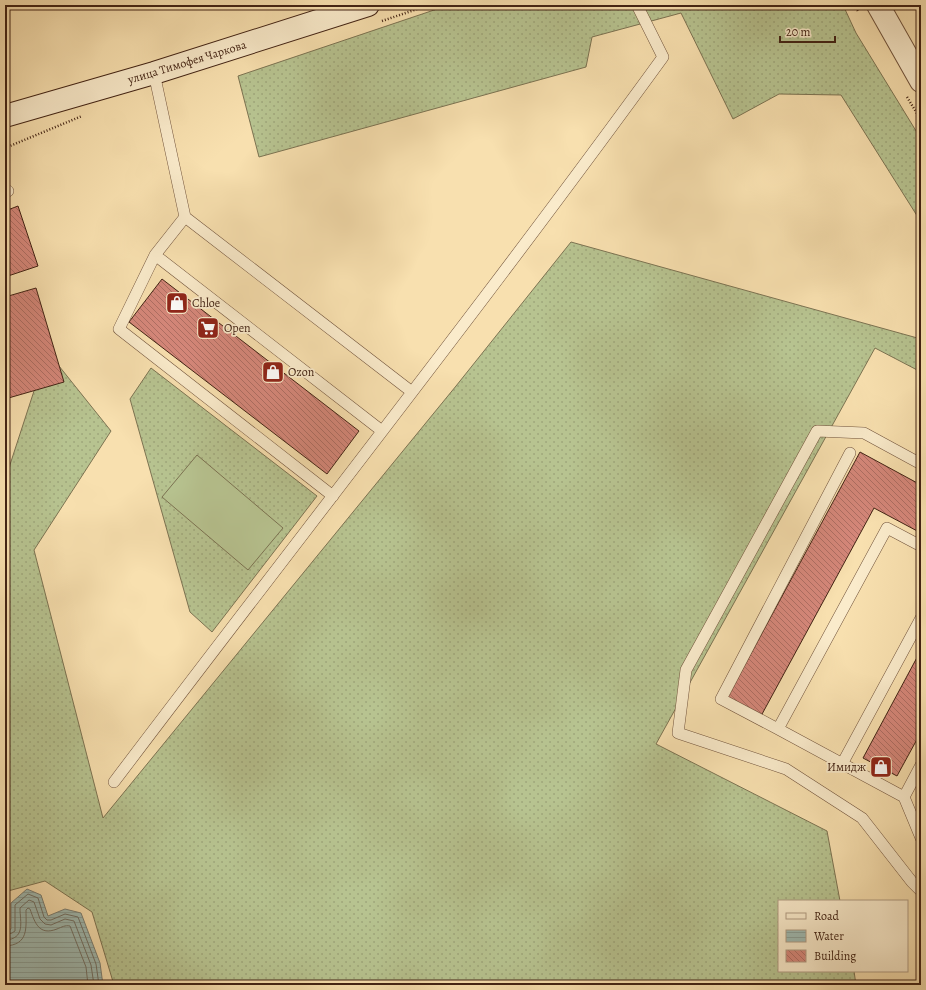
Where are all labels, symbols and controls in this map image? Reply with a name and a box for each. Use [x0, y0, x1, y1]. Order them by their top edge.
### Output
scale bar [780, 18, 835, 44]
text: 20 m [786, 24, 810, 40]
street label: улица Тимофея Чаркова [125, 36, 249, 88]
shop icon: Chloe [164, 290, 190, 316]
place label: Chloe [192, 295, 220, 311]
supermarket icon: Open [195, 315, 221, 341]
place label: Open [224, 320, 251, 336]
shop icon: Ozon [260, 359, 286, 385]
place label: Ozon [288, 364, 315, 380]
shop icon: Имидж [868, 754, 894, 780]
place label: Имидж [827, 759, 866, 775]
legend [778, 900, 908, 972]
text: Road [814, 908, 840, 924]
text: Water [813, 928, 844, 944]
text: Building [814, 948, 856, 964]

